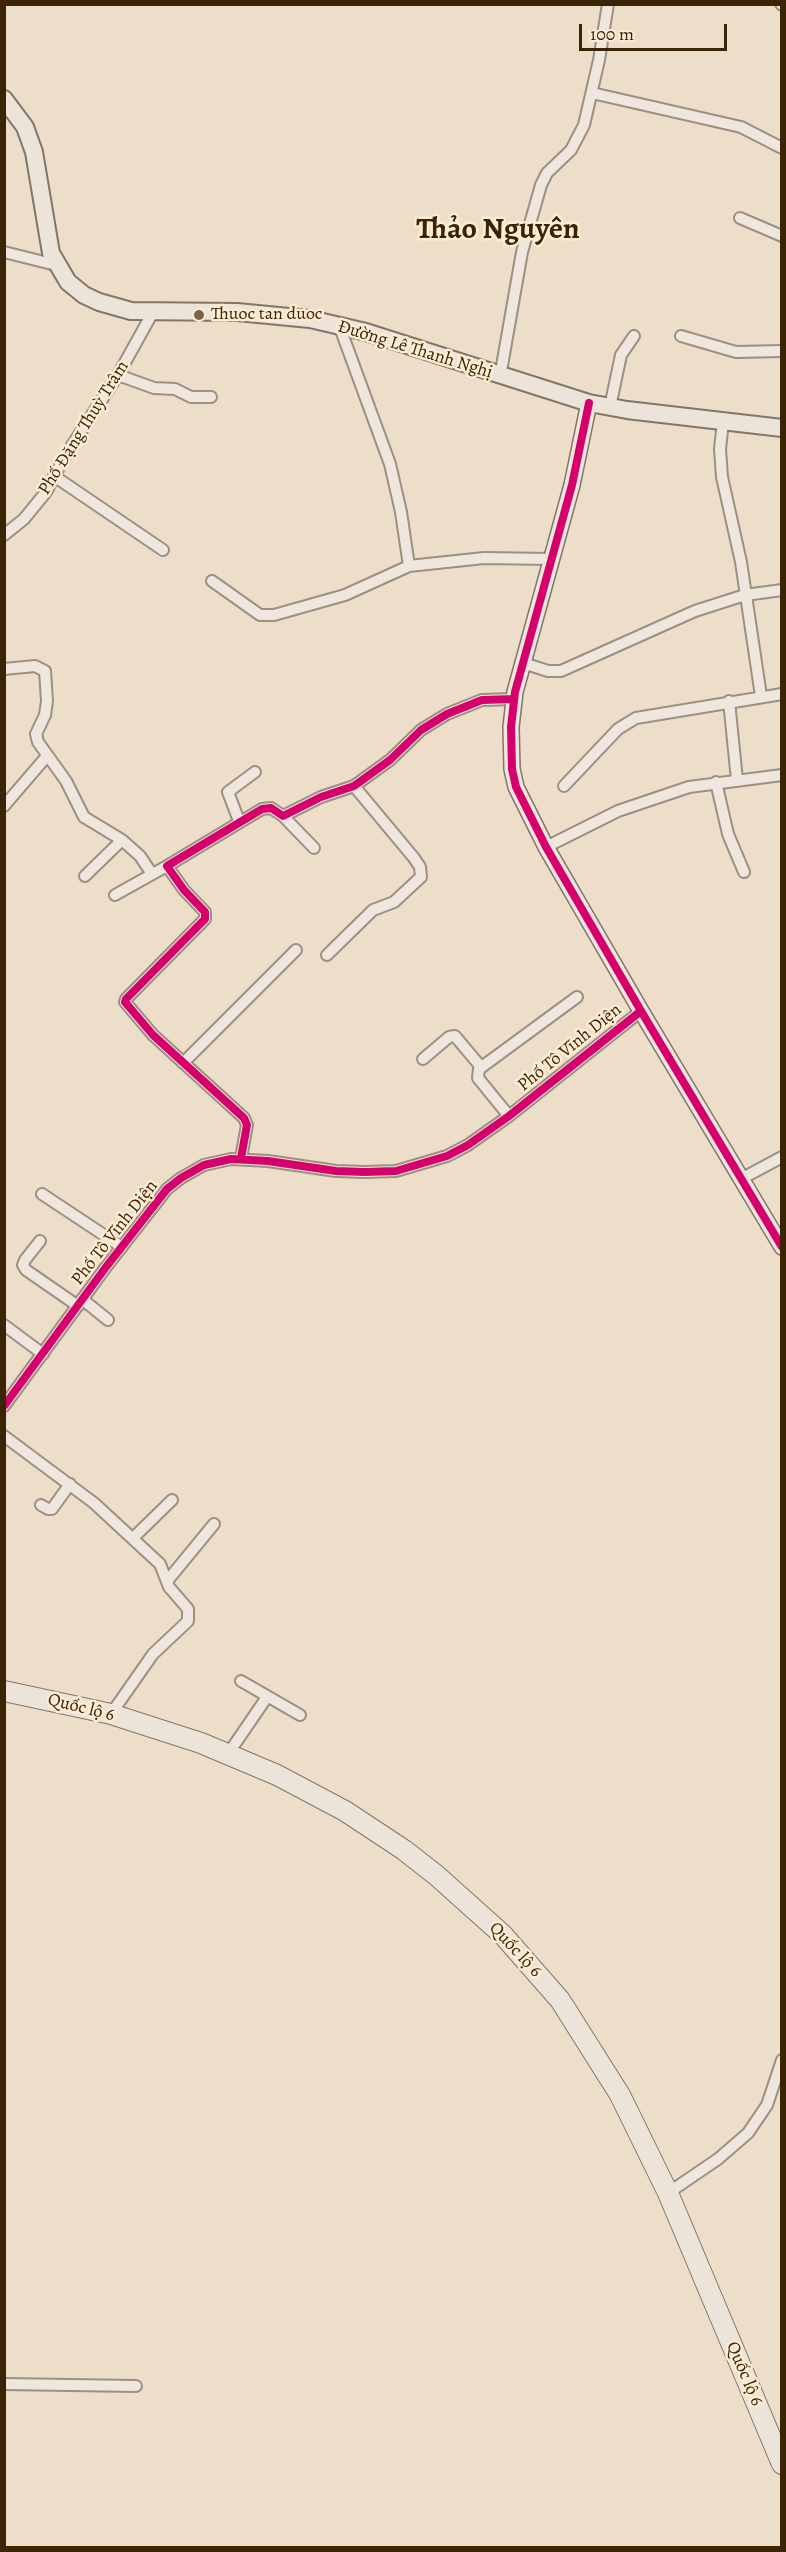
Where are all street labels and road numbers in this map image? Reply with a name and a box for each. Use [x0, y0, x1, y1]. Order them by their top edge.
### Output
street label: Đường Lê Thanh Nghị [335, 316, 495, 384]
street label: Phố Đặng Thuỳ Trâm [34, 357, 134, 499]
street label: Phố Tô Vĩnh Diện [514, 1000, 626, 1096]
street label: Phố Tô Vĩnh Diện [67, 1176, 163, 1290]
street label: Quốc lộ 6 [46, 1689, 116, 1727]
street label: Quốc lộ 6 [484, 1918, 546, 1982]
street label: Quốc lộ 6 [721, 2339, 767, 2409]

